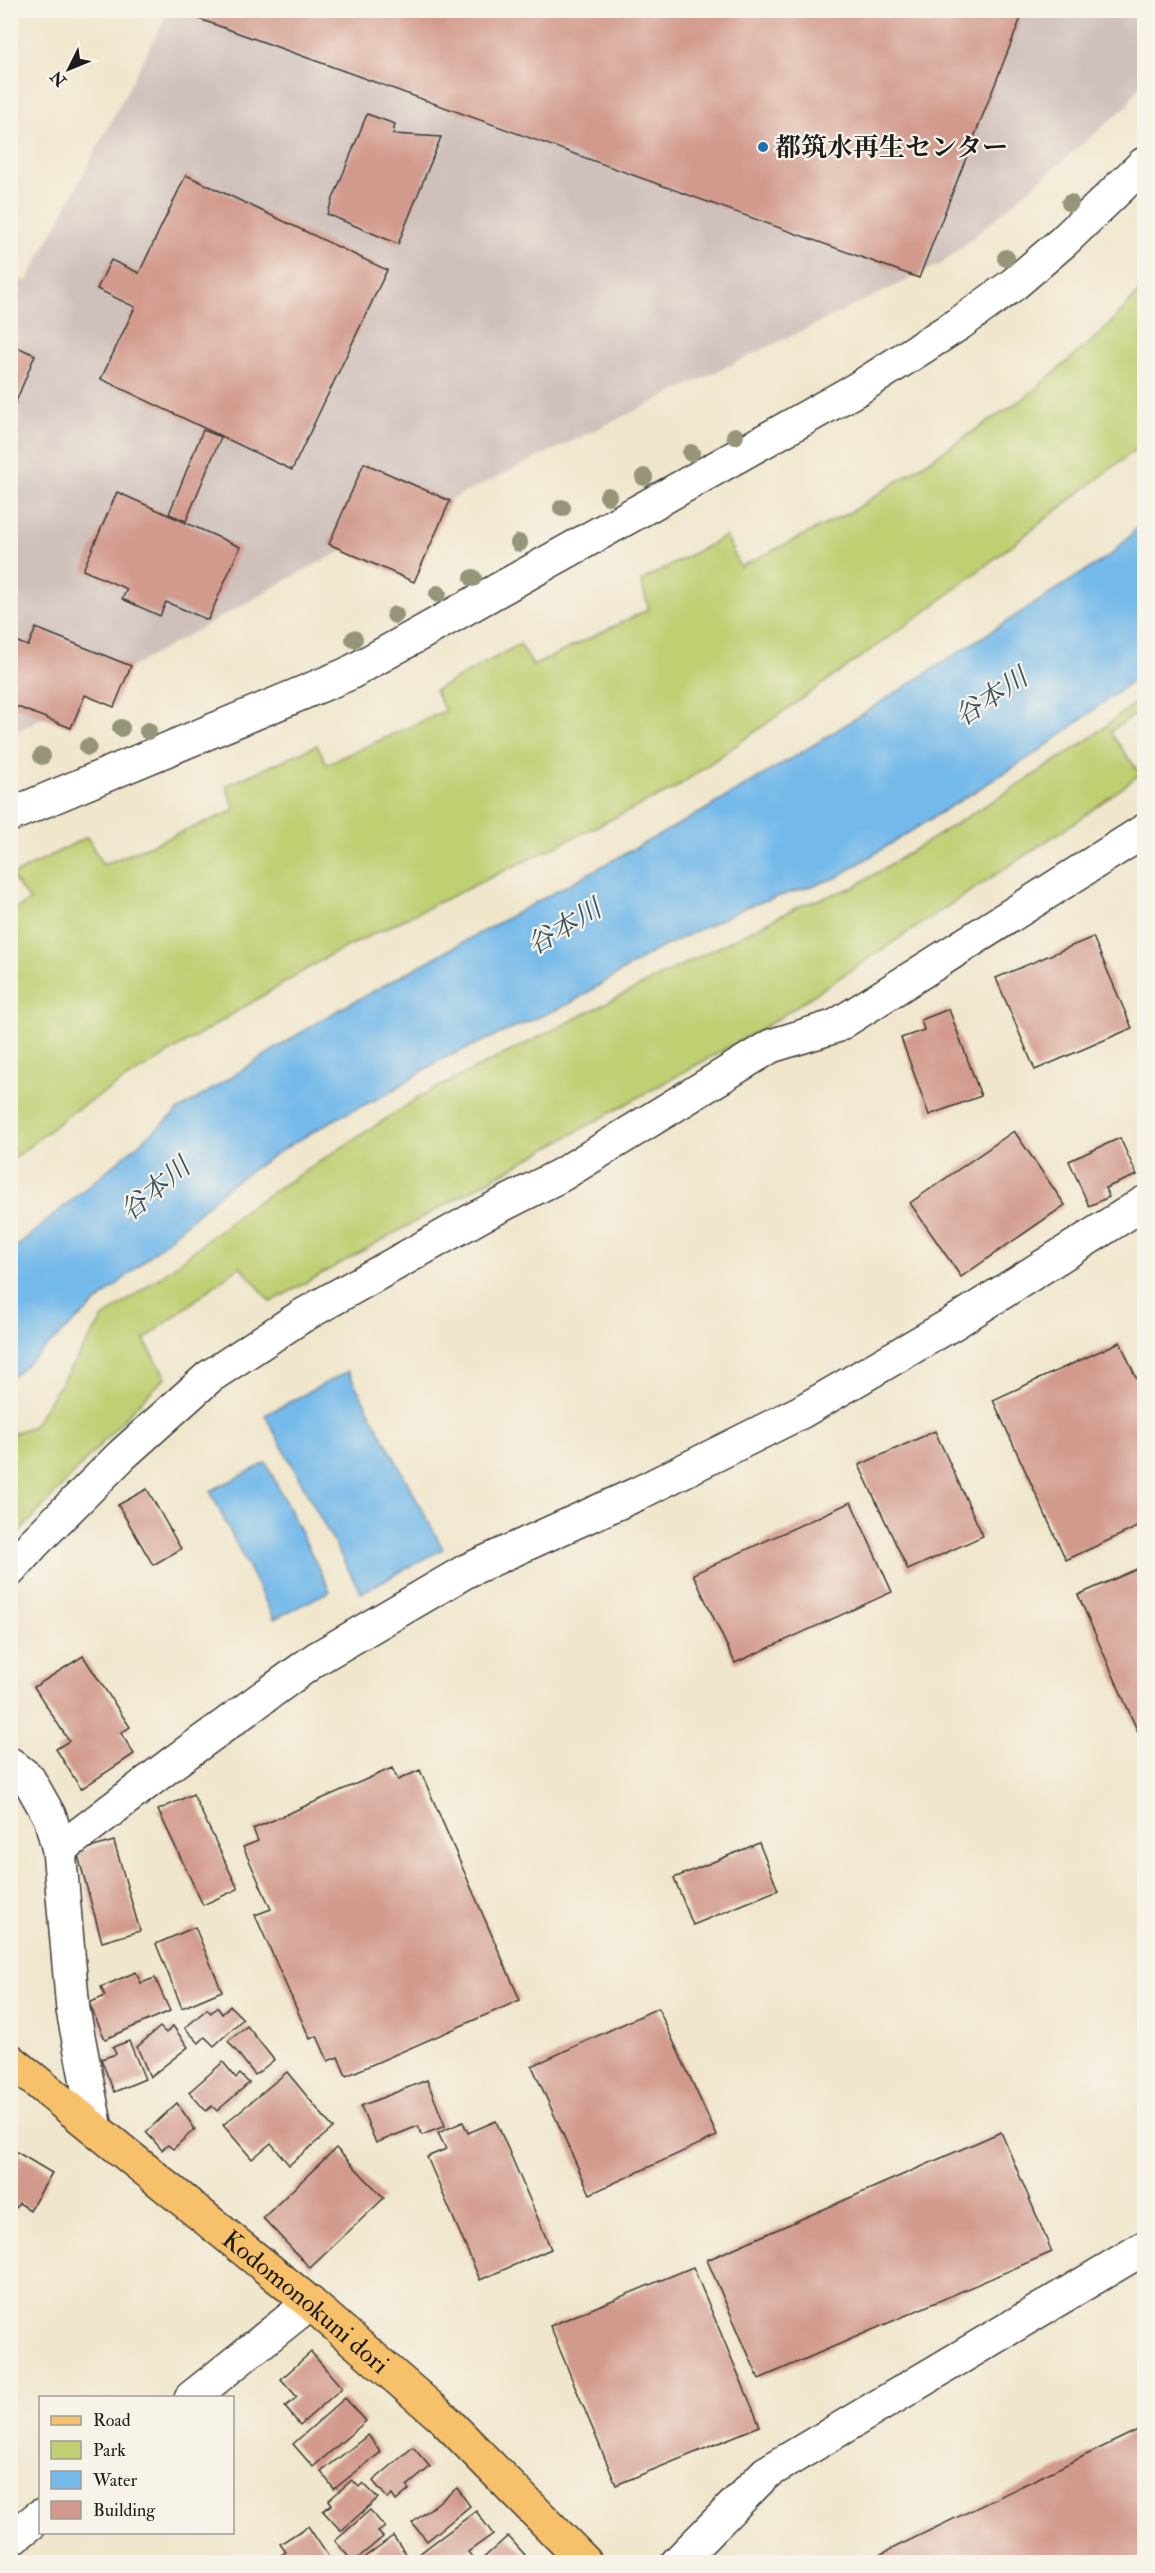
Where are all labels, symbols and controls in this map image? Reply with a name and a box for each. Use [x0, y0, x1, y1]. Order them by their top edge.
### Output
north arrow [39, 39, 99, 99]
text: N [46, 66, 72, 91]
place label: 都筑水再生センター [775, 132, 1008, 164]
marker: 都筑水再生センター [756, 140, 770, 154]
water label: 谷本川 [948, 659, 1037, 734]
water label: 谷本川 [521, 891, 610, 962]
water label: 谷本川 [114, 1149, 199, 1228]
street label: Kodomonokuni dori [216, 2224, 395, 2381]
legend [39, 2396, 234, 2534]
text: Road [93, 2409, 131, 2432]
text: Park [93, 2439, 126, 2462]
text: Water [92, 2469, 137, 2492]
text: Building [93, 2499, 156, 2522]

